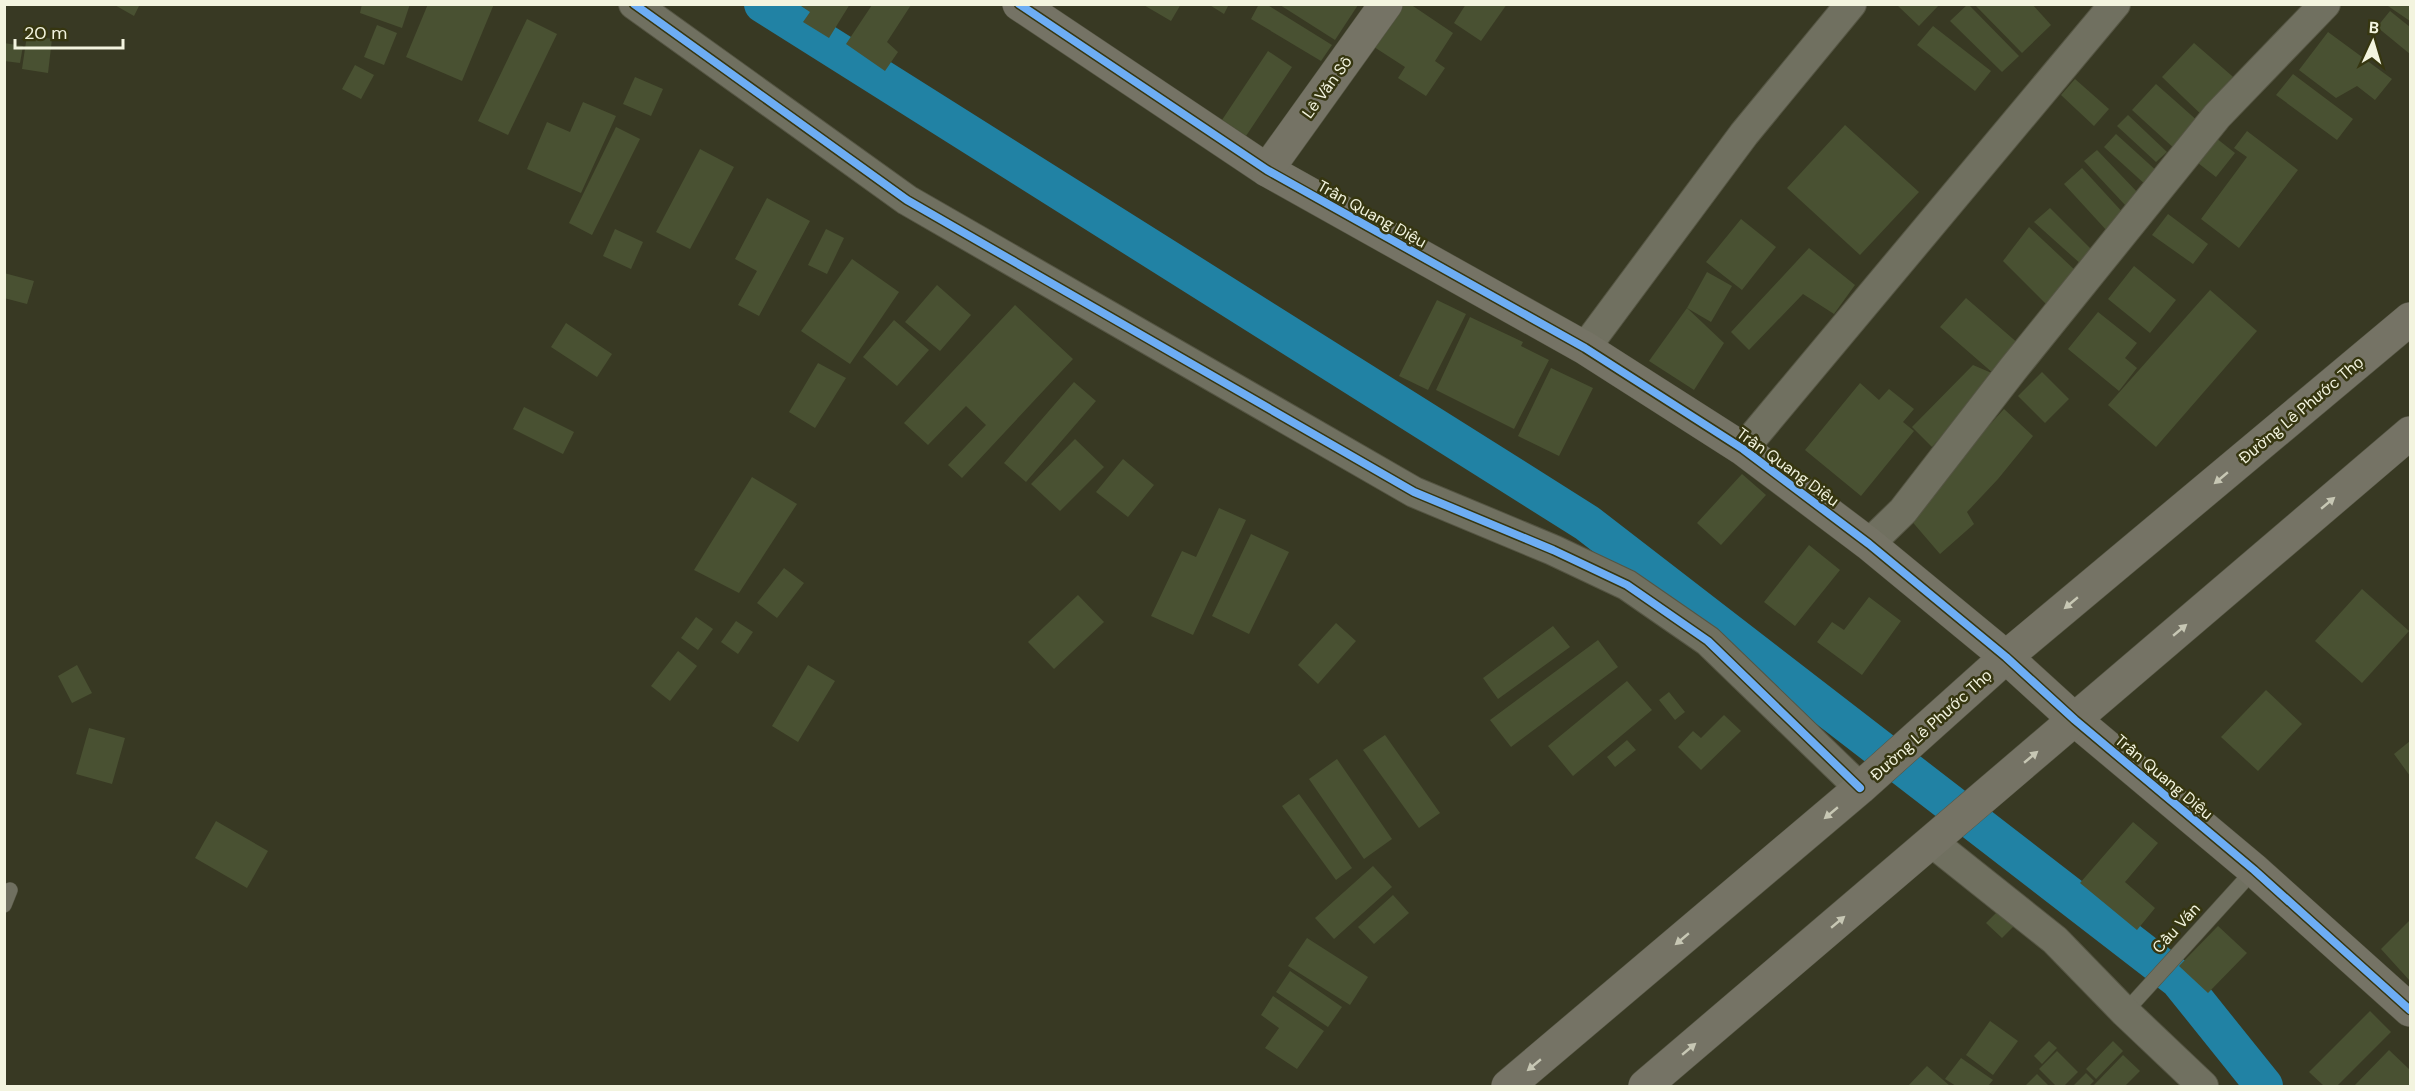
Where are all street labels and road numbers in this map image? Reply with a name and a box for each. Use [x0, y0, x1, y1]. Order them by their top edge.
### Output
street label: Lê Văn Sô [1297, 52, 1357, 122]
street label: Trần Quang Diệu [1314, 175, 1430, 253]
street label: Đường Lê Phước Thọ [2234, 352, 2368, 468]
street label: Trần Quang Diệu [1733, 423, 1843, 511]
street label: Đường Lê Phước Thọ [1866, 665, 1996, 785]
street label: Trần Quang Diệu [2111, 730, 2217, 824]
street label: Cầu Ván [2147, 898, 2205, 958]

